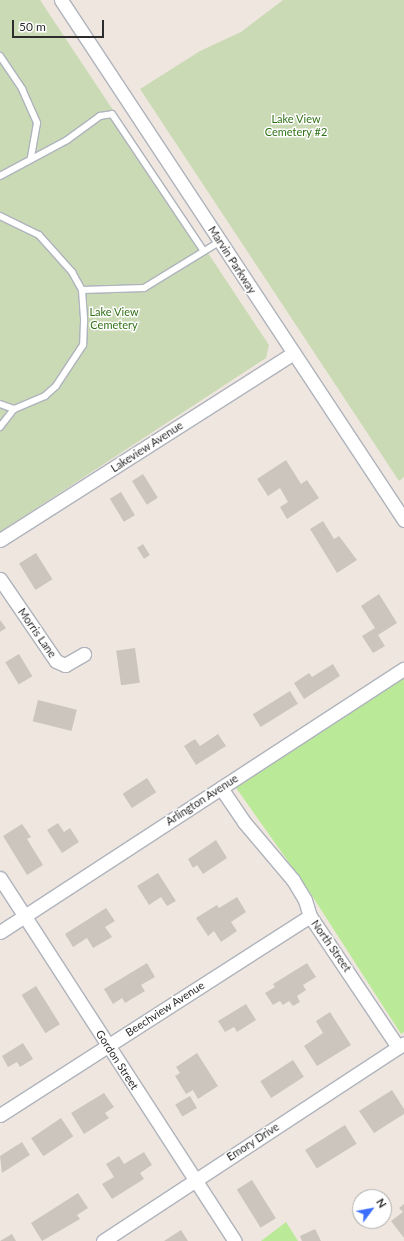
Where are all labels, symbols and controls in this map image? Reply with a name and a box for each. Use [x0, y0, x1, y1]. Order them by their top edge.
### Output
scale bar [14, 12, 106, 38]
text: 50 m [19, 19, 46, 34]
park label: Lake View Cemetery #2 [265, 113, 327, 139]
street label: Marvin Parkway [205, 224, 259, 296]
park label: Lake View Cemetery [89, 306, 139, 332]
street label: Lakeview Avenue [108, 419, 186, 475]
street label: Morris Lane [15, 606, 59, 660]
street label: Arlington Avenue [163, 772, 241, 828]
street label: North Street [308, 918, 354, 974]
street label: Beechview Avenue [123, 978, 207, 1040]
street label: Gordon Street [93, 1028, 141, 1092]
street label: Emory Drive [224, 1120, 282, 1164]
north arrow [352, 1189, 392, 1229]
text: N [374, 1196, 390, 1210]

